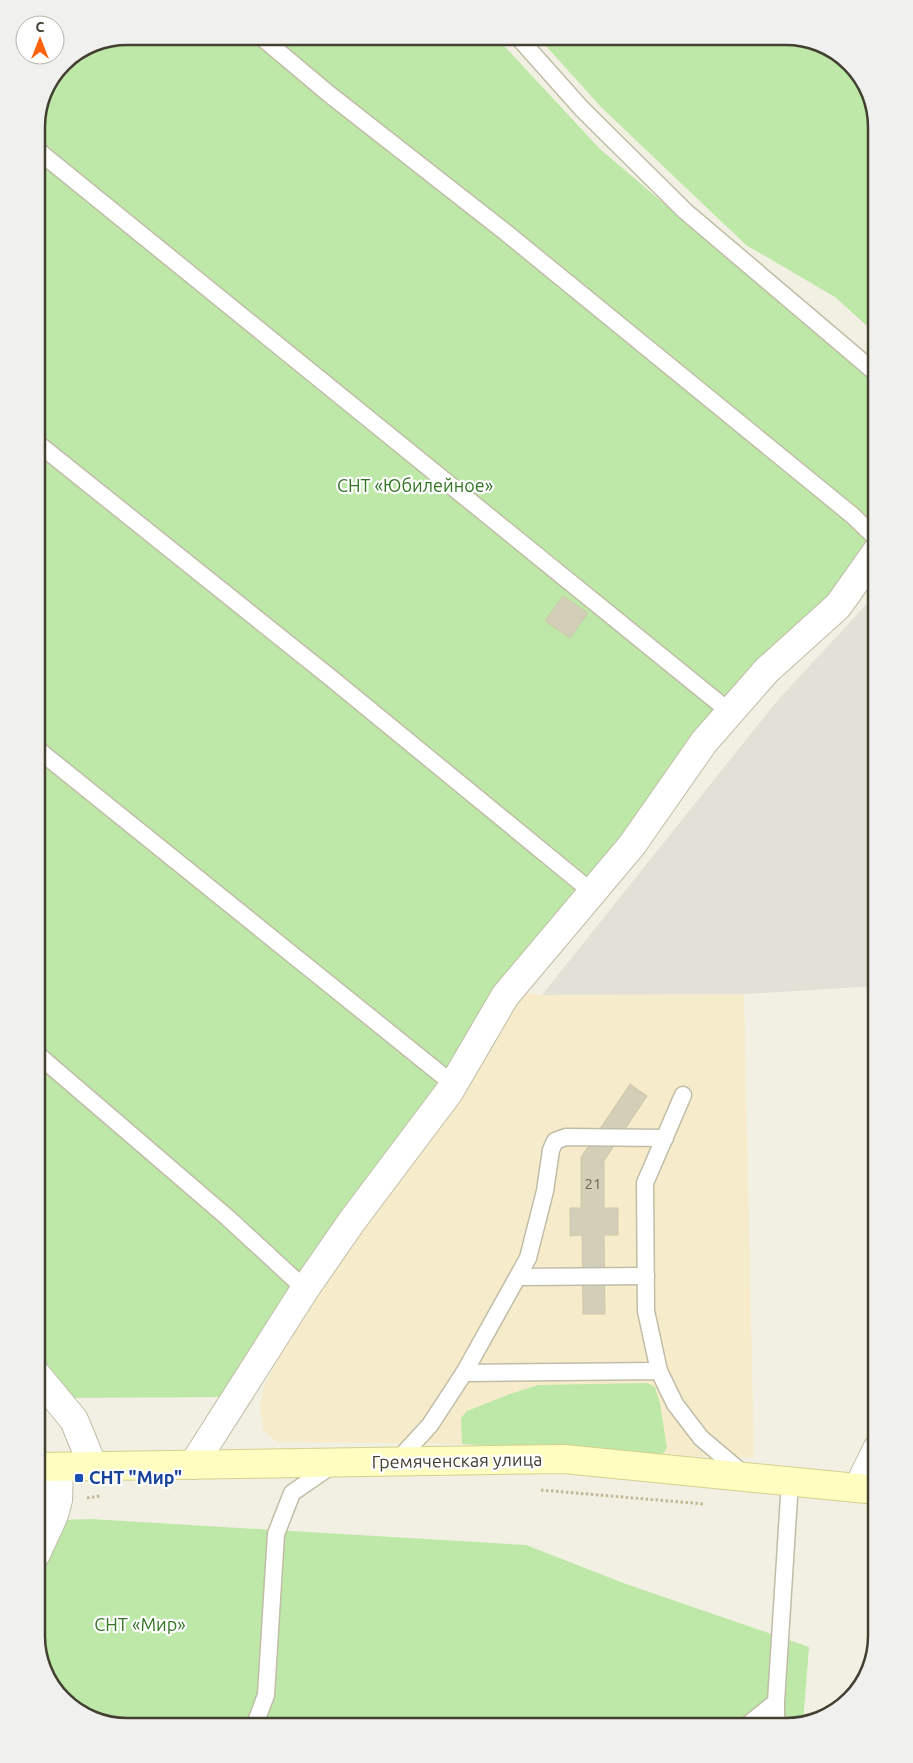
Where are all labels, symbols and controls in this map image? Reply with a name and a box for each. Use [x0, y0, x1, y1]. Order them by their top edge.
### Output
north arrow [15, 15, 65, 65]
text: С [36, 19, 45, 35]
park label: СНТ «Юбилейное» [337, 475, 493, 495]
house number: 21 [585, 1175, 601, 1192]
street label: Гремяченская улица [372, 1449, 542, 1471]
place label: СНТ "Мир" [89, 1467, 182, 1487]
marker: СНТ "Мир" [73, 1472, 85, 1484]
park label: СНТ «Мир» [94, 1614, 186, 1634]

